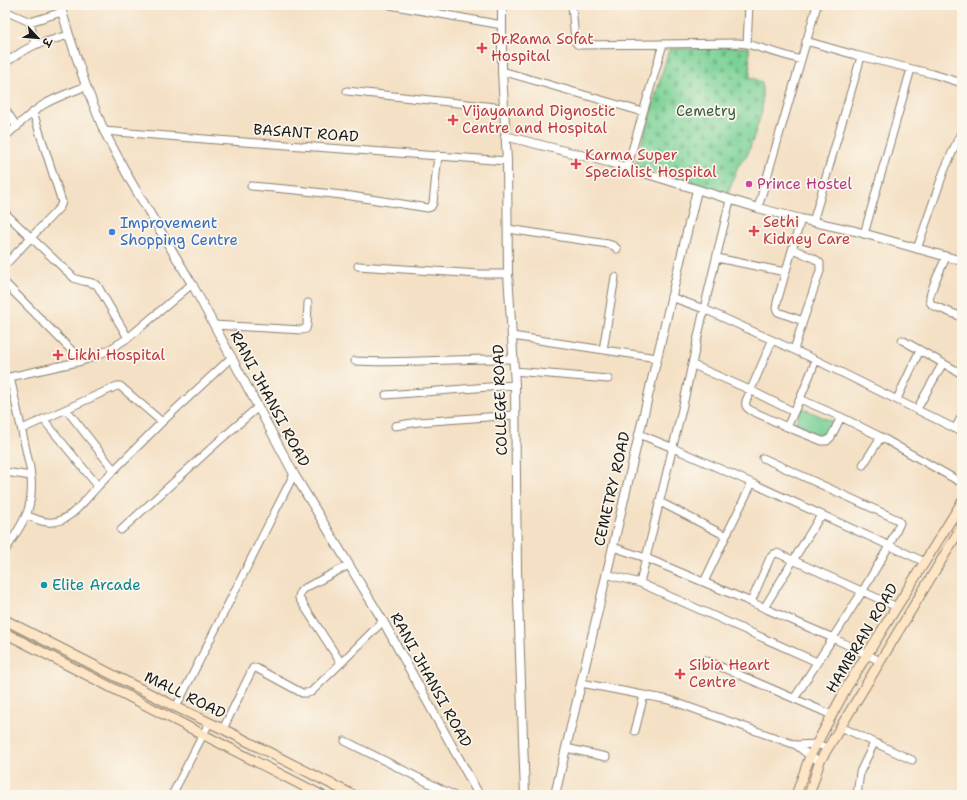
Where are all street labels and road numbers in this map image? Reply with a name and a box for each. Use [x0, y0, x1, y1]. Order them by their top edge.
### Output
street label: BASANT ROAD [253, 119, 360, 147]
street label: RANI JHANSI ROAD [226, 328, 314, 471]
street label: COLLEGE ROAD [488, 344, 512, 456]
street label: CEMETRY ROAD [589, 430, 635, 548]
street label: HAMBRAN ROAD [821, 579, 903, 696]
street label: RANI JHANSI ROAD [386, 609, 476, 751]
street label: MALL ROAD [141, 667, 229, 723]

